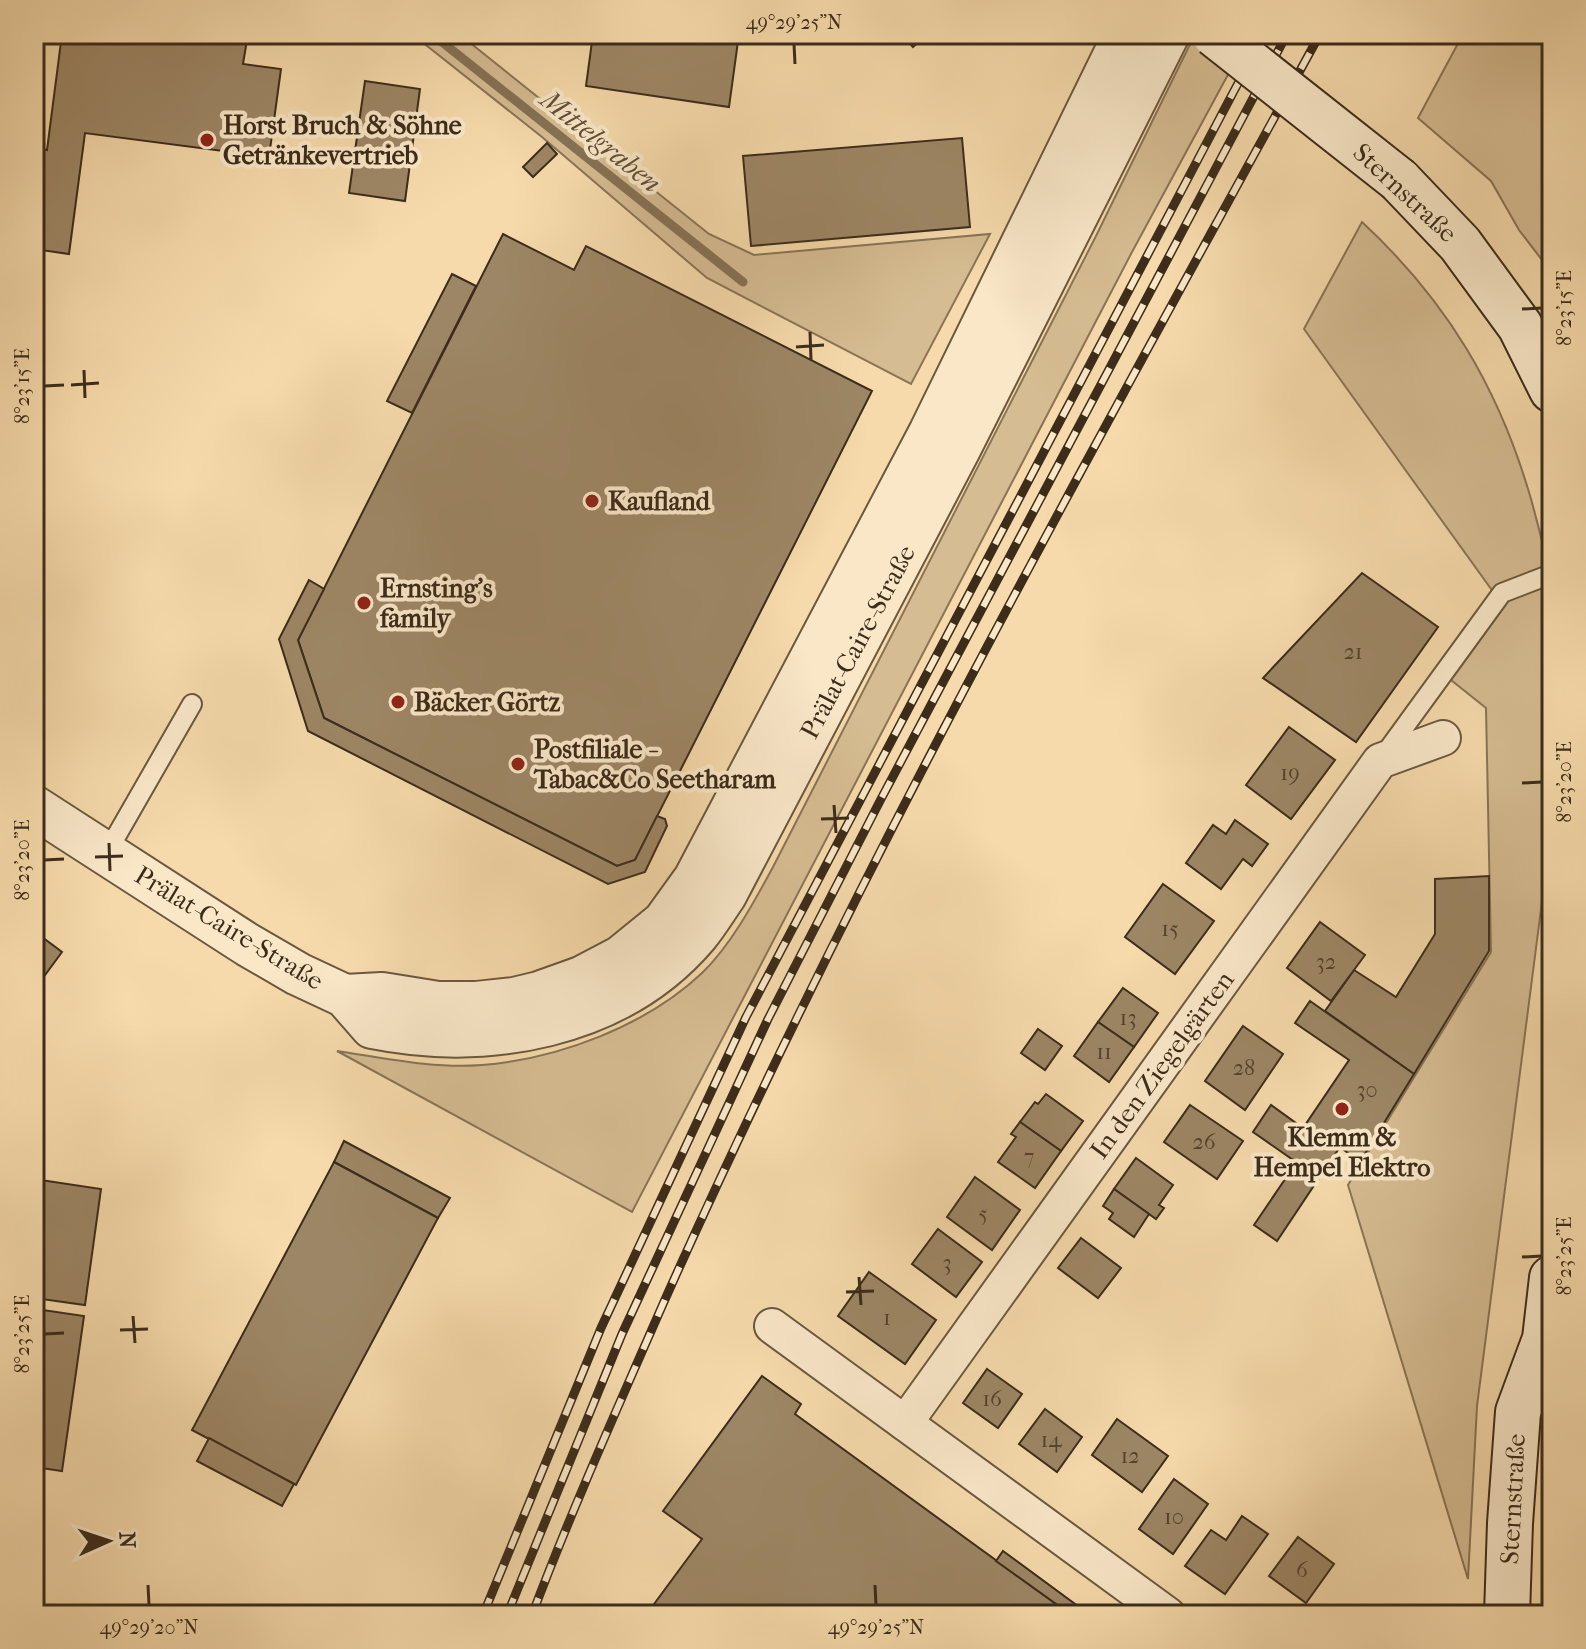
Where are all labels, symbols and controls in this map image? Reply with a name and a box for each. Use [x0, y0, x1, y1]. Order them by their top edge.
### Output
text: 49°29'25"N [746, 11, 842, 34]
water label: Mittelgraben [533, 81, 668, 199]
place label: Horst Bruch & Söhne Getränkevertrieb [223, 110, 462, 171]
marker: Horst Bruch & Söhne Getränkevertrieb [198, 131, 216, 149]
street label: Sternstraße [1347, 137, 1463, 249]
text: 8°23'15"E [1553, 270, 1576, 346]
text: 8°23'15"E [11, 348, 34, 424]
place label: Kaufland [608, 486, 711, 517]
marker: Kaufland [583, 492, 601, 510]
street label: Prälat-Caire-Straße [794, 540, 922, 744]
place label: Ernsting's family [379, 573, 493, 634]
marker: Ernsting's family [355, 594, 373, 612]
house number: 21 [1343, 639, 1363, 665]
place label: Bäcker Görtz [414, 687, 561, 718]
marker: Bäcker Görtz [389, 693, 407, 711]
place label: Postfiliale - Tabac&Co Seetharam [533, 734, 776, 795]
text: 8°23'20"E [1553, 741, 1576, 823]
marker: Postfiliale - Tabac&Co Seetharam [509, 755, 527, 773]
house number: 19 [1280, 760, 1300, 786]
text: 8°23'20"E [11, 819, 34, 901]
street label: Prälat-Caire-Straße [129, 859, 329, 997]
house number: 15 [1161, 916, 1179, 942]
house number: 32 [1316, 949, 1336, 975]
street label: In den Ziegelgärten [1083, 965, 1241, 1165]
house number: 13 [1120, 1005, 1136, 1031]
house number: 11 [1096, 1039, 1112, 1065]
house number: 28 [1233, 1055, 1255, 1081]
house number: 30 [1356, 1077, 1378, 1103]
marker: Klemm & Hempel Elektro [1333, 1100, 1351, 1118]
place label: Klemm & Hempel Elektro [1254, 1122, 1430, 1183]
house number: 26 [1192, 1129, 1216, 1155]
house number: 7 [1024, 1144, 1034, 1170]
house number: 5 [978, 1201, 988, 1227]
text: 8°23'25"E [1553, 1216, 1576, 1296]
house number: 3 [942, 1250, 952, 1276]
text: 8°23'25"E [11, 1294, 34, 1374]
house number: 1 [883, 1305, 891, 1331]
house number: 16 [982, 1386, 1002, 1412]
house number: 14 [1041, 1427, 1062, 1453]
street label: Sternstraße [1494, 1433, 1532, 1565]
house number: 12 [1120, 1443, 1140, 1469]
north arrow [68, 1501, 148, 1581]
house number: 10 [1164, 1504, 1184, 1530]
text: N [114, 1531, 140, 1549]
house number: 6 [1296, 1557, 1308, 1583]
text: 49°29'20"N [100, 1616, 198, 1639]
text: 49°29'25"N [828, 1616, 924, 1639]

